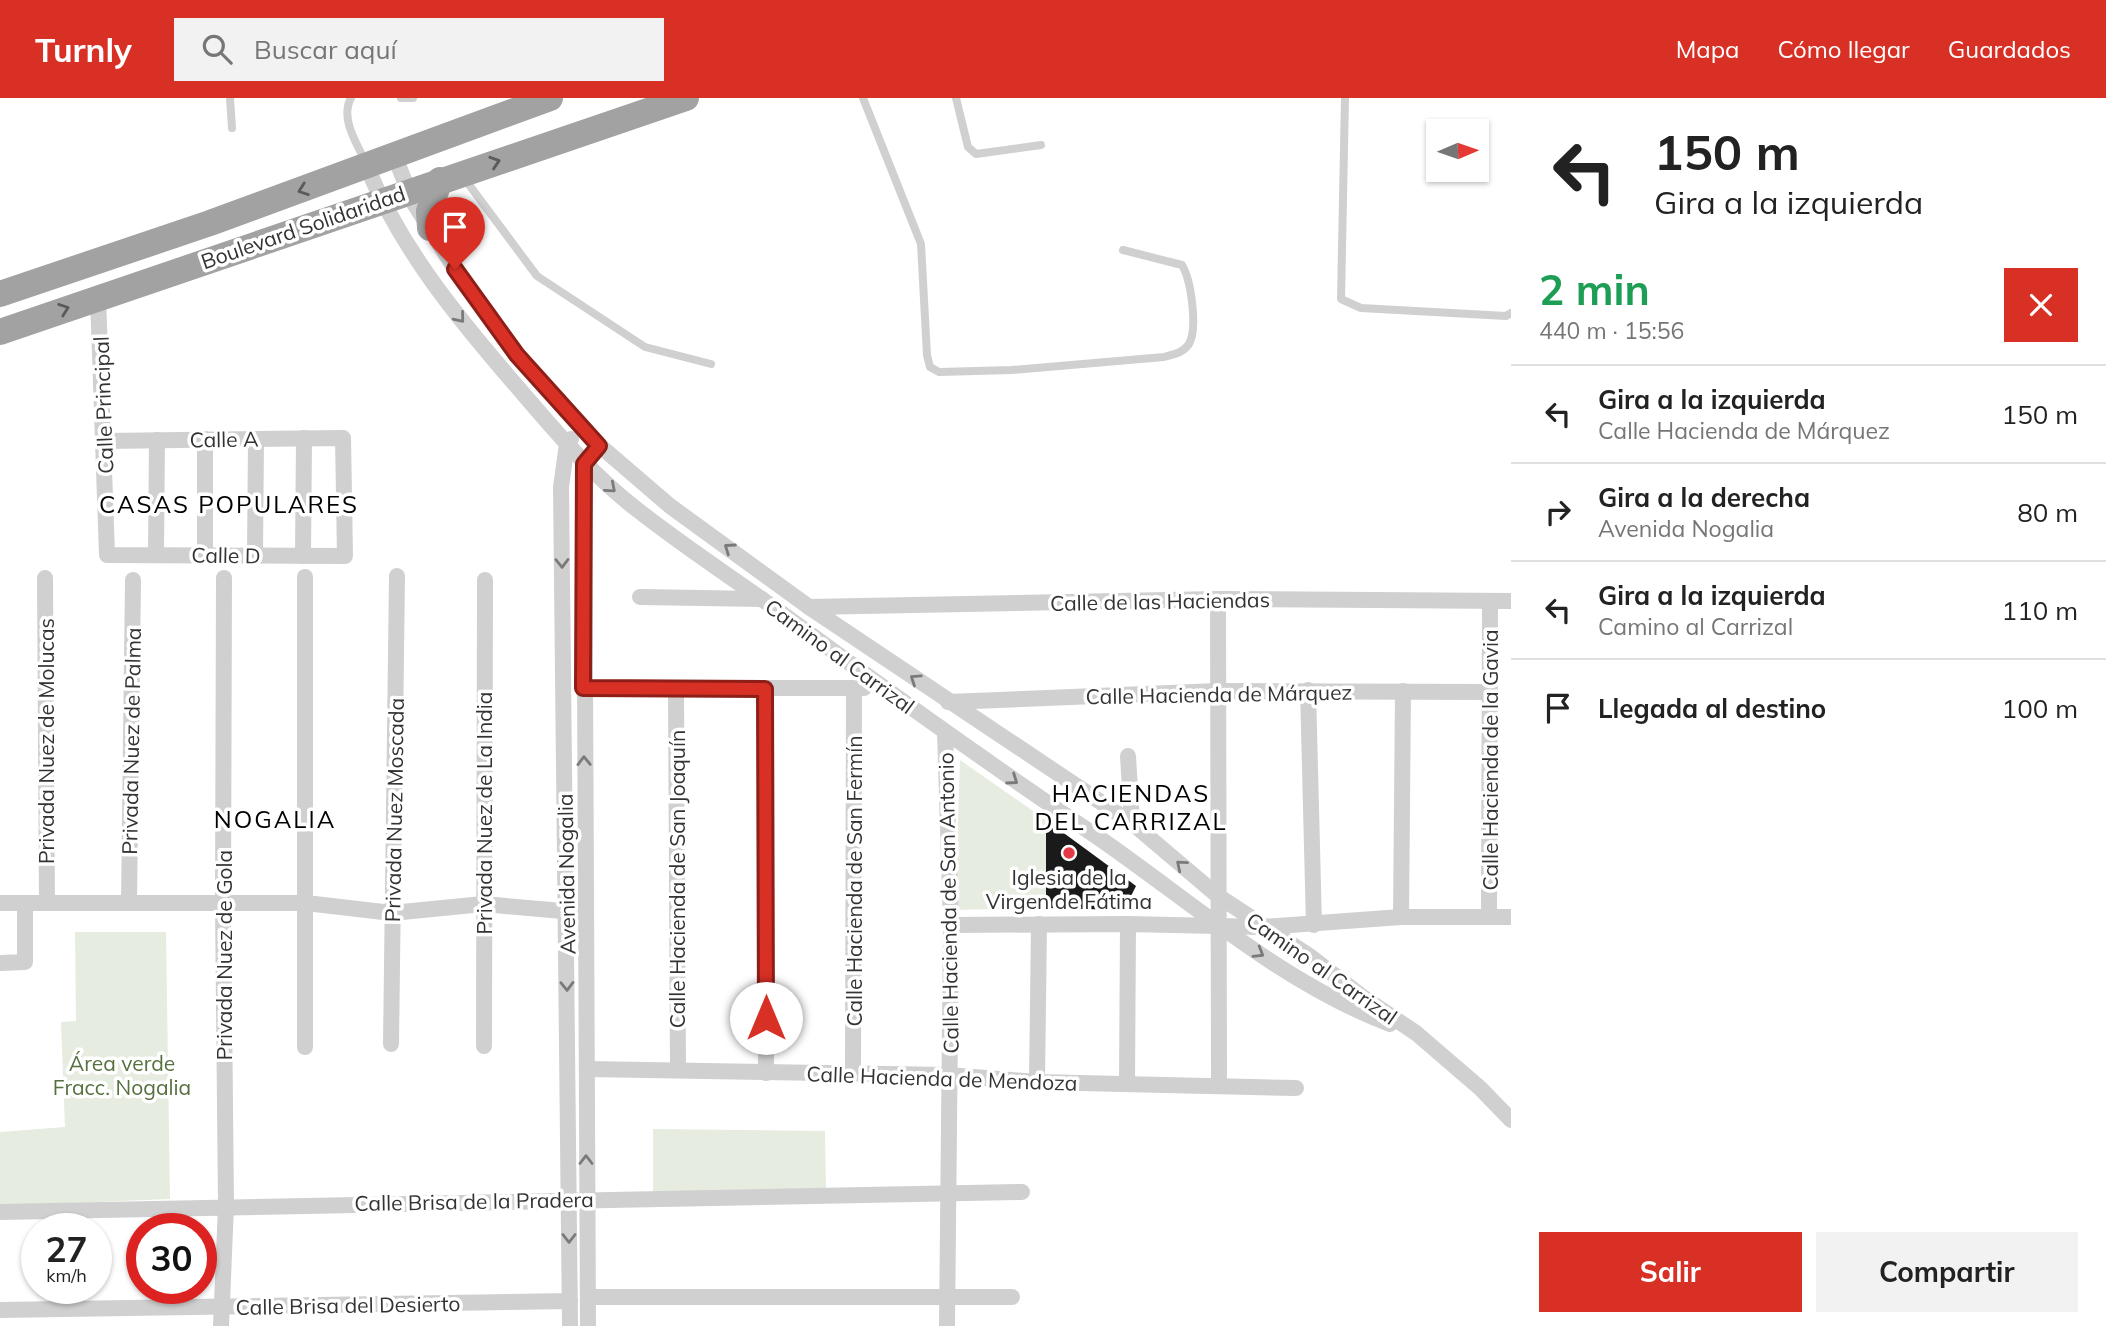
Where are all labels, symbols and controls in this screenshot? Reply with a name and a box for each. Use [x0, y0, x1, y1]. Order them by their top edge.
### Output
search box [174, 18, 664, 81]
text: Turnly [35, 29, 132, 70]
icon: search [198, 30, 236, 68]
text: Buscar aquí [254, 33, 397, 66]
text: Mapa [1676, 34, 1739, 64]
text: Cómo llegar [1777, 34, 1910, 64]
text: Guardados [1948, 34, 2071, 64]
north arrow [1426, 119, 1489, 182]
map controls [1426, 119, 1489, 182]
text: 150 m [1654, 121, 1800, 182]
icon: left [1539, 126, 1630, 217]
one-way arrow [489, 156, 501, 170]
street label: Boulevard Solidaridad [197, 180, 409, 274]
one-way arrow [297, 182, 309, 196]
text: Gira a la izquierda [1654, 182, 1923, 222]
pin [425, 197, 485, 269]
icon: arrive [436, 208, 474, 246]
text: 2 min [1539, 263, 1650, 316]
button: close [2004, 268, 2078, 342]
one-way arrow [58, 303, 70, 317]
one-way arrow [452, 309, 464, 322]
text: 440 m · 15:56 [1539, 316, 1684, 345]
street label: Calle Principal [88, 336, 118, 474]
text: Gira a la izquierda [1598, 383, 1826, 416]
icon: left [1539, 395, 1577, 433]
text: 150 m [2002, 398, 2078, 431]
text: Calle Hacienda de Márquez [1598, 416, 1890, 445]
street label: Calle A [189, 425, 259, 453]
one-way arrow [603, 480, 616, 492]
text: Gira a la derecha [1598, 481, 1810, 514]
district label: CASAS POPULARES [99, 489, 359, 519]
icon: right [1539, 493, 1577, 531]
text: 80 m [2017, 496, 2078, 529]
text: Avenida Nogalia [1598, 514, 1774, 543]
street label: Calle D [191, 541, 261, 569]
one-way arrow [724, 544, 737, 556]
one-way arrow [554, 558, 570, 569]
text: Gira a la izquierda [1598, 579, 1826, 612]
street label: Calle de las Haciendas [1050, 586, 1270, 616]
icon: left [1539, 591, 1577, 629]
street label: Camino al Carrizal [760, 593, 920, 719]
text: 110 m [2002, 594, 2078, 627]
text: Camino al Carrizal [1598, 612, 1793, 641]
street label: Privada Nuez de Molucas [33, 618, 59, 864]
street label: Privada Nuez de Palma [116, 627, 146, 855]
street label: Calle Hacienda de la Gavia [1477, 629, 1503, 891]
one-way arrow [910, 675, 923, 687]
street label: Calle Hacienda de Márquez [1085, 679, 1353, 709]
icon: arrive [1539, 689, 1577, 727]
street label: Privada Nuez de La India [471, 692, 497, 934]
text: Llegada al destino [1598, 692, 1826, 725]
text: 100 m [2002, 692, 2078, 725]
street label: Privada Nuez Moscada [379, 698, 409, 922]
street label: Calle Hacienda de San Joaquín [664, 730, 690, 1028]
street label: Calle Hacienda de San Fermín [841, 735, 867, 1027]
street label: Calle Hacienda de San Antonio [932, 752, 964, 1054]
one-way arrow [576, 755, 592, 766]
one-way arrow [1005, 772, 1018, 784]
district label: HACIENDAS DEL CARRIZAL [1034, 778, 1228, 836]
street label: Avenida Nogalia [552, 793, 580, 955]
district label: NOGALIA [214, 804, 336, 834]
marker: Iglesia de la Virgen de Fátima [1061, 845, 1077, 861]
street label: Privada Nuez de Gola [211, 850, 237, 1060]
one-way arrow [1177, 861, 1190, 873]
place label: Iglesia de la Virgen de Fátima [986, 864, 1152, 914]
street label: Camino al Carrizal [1242, 906, 1402, 1030]
one-way arrow [1252, 944, 1265, 957]
position arrow [729, 981, 803, 1055]
one-way arrow [559, 982, 575, 992]
park label: Área verde Fracc. Nogalia [53, 1050, 191, 1100]
street label: Calle Hacienda de Mendoza [806, 1060, 1078, 1096]
one-way arrow [578, 1154, 594, 1165]
street label: Calle Brisa de la Pradera [354, 1186, 594, 1216]
speed limit sign: 30 [126, 1213, 217, 1304]
text: 27 [45, 1227, 88, 1271]
button: Salir [1539, 1232, 1802, 1312]
button: Compartir [1816, 1232, 2078, 1312]
one-way arrow [562, 1233, 577, 1244]
text: km/h [46, 1264, 87, 1287]
street label: Calle Brisa del Desierto [235, 1290, 461, 1320]

